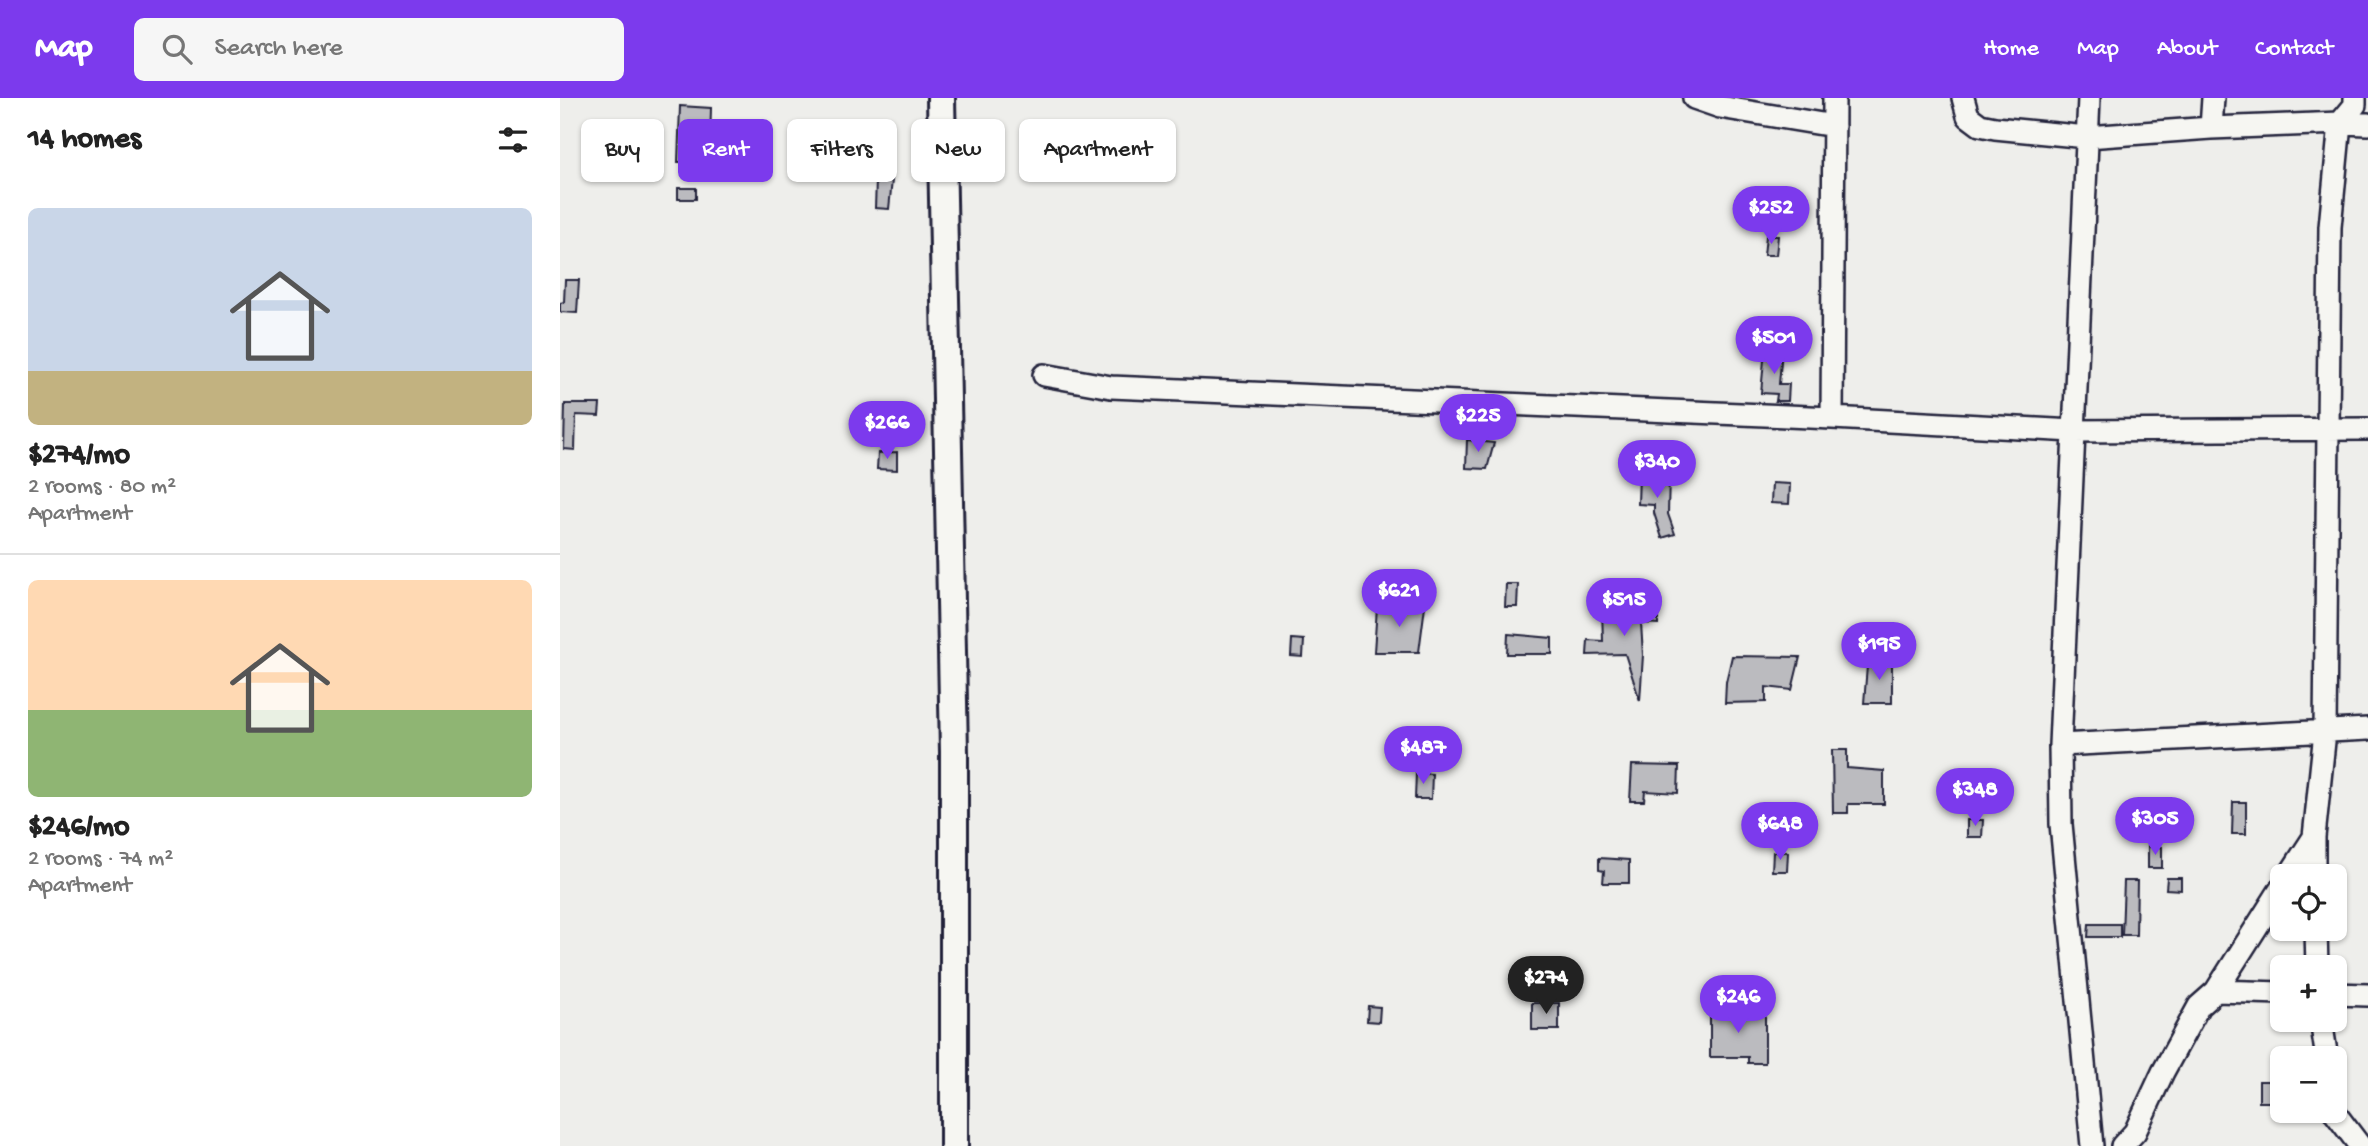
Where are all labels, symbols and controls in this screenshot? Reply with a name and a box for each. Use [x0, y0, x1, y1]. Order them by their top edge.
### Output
search box [134, 18, 624, 81]
text: Map [35, 30, 92, 68]
icon: search [158, 30, 196, 68]
text: Search here [214, 34, 343, 65]
text: Home [1983, 35, 2039, 64]
text: Map [2077, 35, 2119, 64]
text: About [2157, 35, 2217, 64]
text: Contact [2255, 35, 2333, 64]
chip: Buy [581, 119, 664, 182]
chip: Rent [678, 119, 773, 182]
chip: Filters [787, 119, 897, 182]
chip: New [911, 119, 1005, 182]
chip: Apartment [1019, 119, 1176, 182]
icon: filters [494, 121, 532, 159]
text: 14 homes [28, 123, 141, 158]
pin: $252 [1730, 186, 1812, 246]
text: $252 [1749, 195, 1793, 222]
icon: home [217, 253, 343, 379]
pin: $501 [1733, 316, 1815, 376]
text: $501 [1752, 325, 1796, 352]
pin: $225 [1437, 394, 1519, 454]
pin: $266 [846, 402, 928, 461]
text: $225 [1456, 403, 1500, 430]
text: $266 [865, 410, 909, 437]
text: $274/mo [28, 439, 130, 474]
pin: $340 [1616, 440, 1698, 500]
text: $340 [1634, 449, 1680, 476]
text: 2 rooms · 80 m² [28, 474, 176, 501]
text: Apartment [28, 501, 132, 528]
pin: $621 [1358, 570, 1440, 629]
text: $621 [1378, 578, 1420, 605]
pin: $515 [1583, 578, 1665, 638]
text: $515 [1602, 587, 1646, 614]
pin: $195 [1838, 622, 1920, 682]
icon: home [217, 625, 343, 751]
text: $195 [1857, 631, 1901, 658]
pin: $487 [1382, 726, 1464, 786]
text: $487 [1400, 735, 1446, 762]
pin: $348 [1934, 768, 2016, 828]
text: $348 [1952, 777, 1998, 804]
pin: $305 [2114, 798, 2196, 857]
pin: $648 [1739, 802, 1821, 862]
text: $305 [2131, 806, 2179, 833]
text: $246/mo [28, 811, 130, 846]
text: $648 [1757, 811, 1803, 838]
text: 2 rooms · 74 m² [28, 846, 173, 873]
map controls [2270, 864, 2347, 1123]
button: locate [2270, 864, 2347, 941]
text: Apartment [28, 873, 132, 900]
button: + [2270, 955, 2347, 1032]
pin: $274 [1505, 956, 1587, 1016]
text: $274 [1524, 965, 1568, 992]
pin: $246 [1697, 976, 1779, 1035]
text: $246 [1716, 984, 1760, 1011]
button: − [2270, 1046, 2347, 1123]

